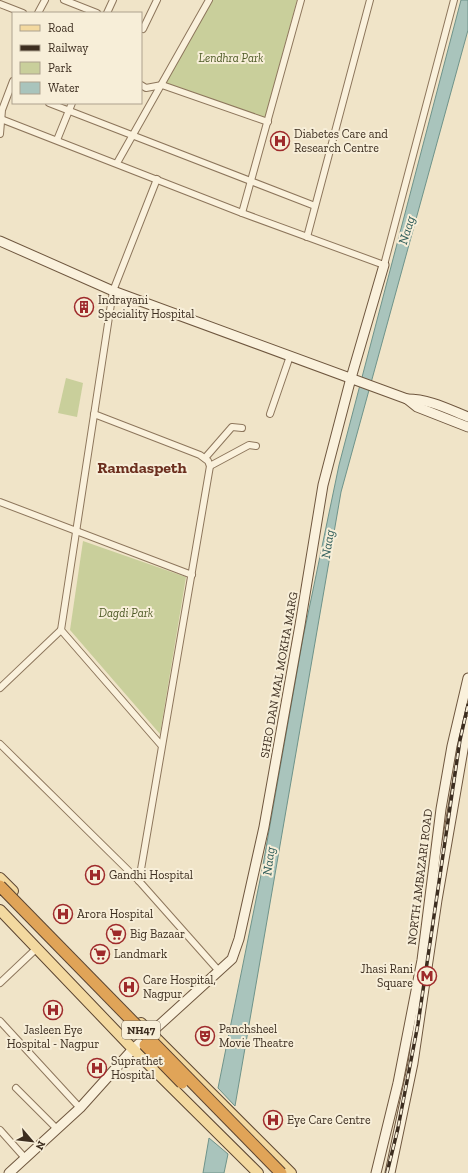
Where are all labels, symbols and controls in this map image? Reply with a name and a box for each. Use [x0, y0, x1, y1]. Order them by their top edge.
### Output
legend [12, 12, 142, 104]
text: Road [48, 21, 74, 35]
text: Railway [48, 41, 89, 55]
park label: Lendhra Park [199, 51, 264, 65]
text: Park [48, 61, 73, 75]
text: Water [48, 81, 80, 95]
place label: Diabetes Care and Research Centre [294, 127, 388, 155]
hospital icon: Diabetes Care and Research Centre [269, 130, 291, 152]
water label: Naag [395, 214, 418, 246]
place label: Indrayani Speciality Hospital [98, 293, 195, 321]
building icon: Indrayani Speciality Hospital [73, 296, 95, 318]
district label: Ramdaspeth [97, 458, 187, 477]
water label: Naag [318, 528, 337, 560]
street label: SHEO DAN MAL MOKHA MARG [257, 591, 301, 759]
park label: Dagdi Park [99, 606, 154, 620]
street label: NORTH AMBAZARI ROAD [405, 808, 435, 946]
water label: Naag [259, 846, 278, 876]
hospital icon: Gandhi Hospital [84, 864, 106, 886]
place label: Gandhi Hospital [109, 868, 193, 882]
hospital icon: Arora Hospital [52, 903, 74, 925]
place label: Arora Hospital [77, 907, 153, 921]
supermarket icon: Big Bazaar [105, 923, 127, 945]
place label: Big Bazaar [130, 927, 185, 941]
supermarket icon: Landmark [89, 943, 111, 965]
place label: Landmark [114, 947, 168, 961]
place label: Jhasi Rani Square [360, 962, 414, 990]
metro station icon: Jhasi Rani Square [416, 965, 438, 987]
place label: Care Hospital, Nagpur [143, 973, 216, 1001]
hospital icon: Care Hospital, Nagpur [118, 976, 140, 998]
hospital icon: Jasleen Eye Hospital - Nagpur [42, 999, 64, 1021]
road number: NH47 [122, 1021, 160, 1039]
place label: Panchsheel Movie Theatre [219, 1022, 294, 1050]
place label: Jasleen Eye Hospital - Nagpur [7, 1023, 99, 1051]
theatre icon: Panchsheel Movie Theatre [194, 1025, 216, 1047]
place label: Suprathet Hospital [111, 1054, 163, 1082]
hospital icon: Suprathet Hospital [86, 1057, 108, 1079]
hospital icon: Eye Care Centre [262, 1109, 284, 1131]
place label: Eye Care Centre [287, 1113, 371, 1127]
north arrow [12, 1121, 52, 1161]
text: N [32, 1139, 48, 1153]

